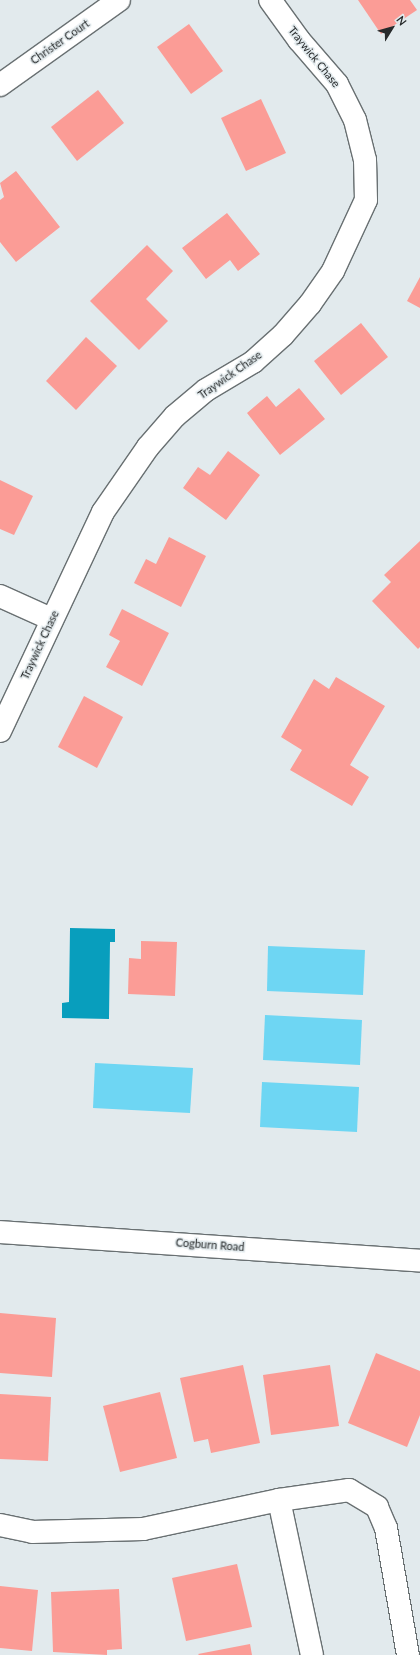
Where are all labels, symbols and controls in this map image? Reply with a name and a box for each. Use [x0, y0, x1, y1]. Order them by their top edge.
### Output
north arrow [372, 8, 412, 48]
text: N [394, 13, 410, 28]
street label: Christer Court [28, 17, 92, 67]
street label: Traywick Chase [285, 24, 343, 90]
street label: Traywick Chase [196, 348, 264, 402]
street label: Traywick Chase [18, 608, 62, 682]
street label: Cogburn Road [175, 1236, 245, 1254]

